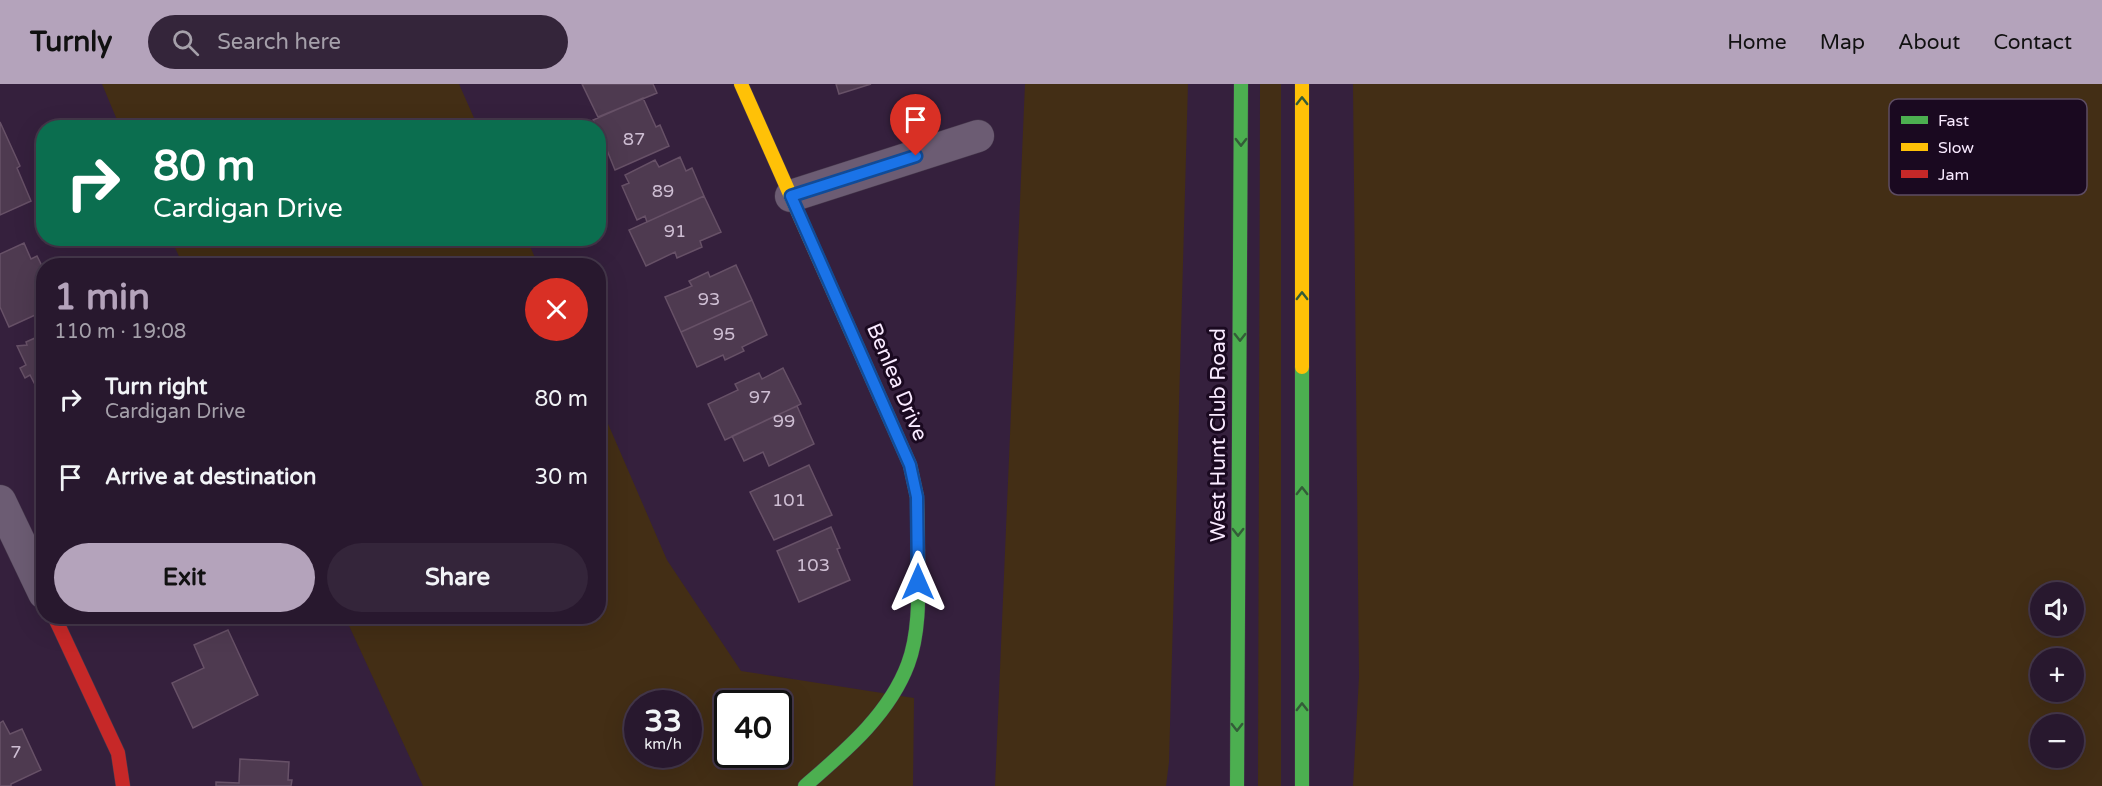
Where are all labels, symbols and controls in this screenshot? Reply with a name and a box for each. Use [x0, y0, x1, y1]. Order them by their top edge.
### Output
search box [148, 15, 568, 69]
text: Turnly [30, 25, 112, 59]
icon: search [169, 26, 202, 59]
text: Search here [217, 29, 341, 55]
text: Home [1727, 30, 1787, 55]
text: Map [1820, 30, 1865, 55]
text: About [1898, 30, 1960, 55]
text: Contact [1993, 30, 2072, 55]
pin [890, 94, 941, 156]
one-way arrow [1296, 96, 1308, 105]
legend [1889, 99, 2087, 195]
icon: arrive [899, 103, 932, 136]
text: Fast [1938, 111, 1969, 131]
house number: 87 [623, 128, 645, 150]
one-way arrow [1234, 138, 1247, 147]
text: Slow [1938, 138, 1974, 158]
text: 80 m [153, 141, 255, 192]
icon: right [54, 144, 132, 222]
text: Jam [1938, 165, 1969, 185]
house number: 89 [652, 180, 674, 202]
text: Cardigan Drive [153, 192, 343, 225]
house number: 91 [664, 220, 686, 242]
text: 1 min [54, 276, 150, 319]
button: close [525, 278, 588, 341]
house number: 93 [698, 288, 720, 310]
one-way arrow [1296, 291, 1308, 300]
street label: Benlea Drive [861, 319, 933, 445]
text: 110 m · 19:08 [54, 320, 186, 344]
house number: 95 [713, 323, 735, 345]
street label: West Hunt Club Road [1206, 328, 1231, 542]
one-way arrow [1233, 333, 1246, 342]
text: Turn right [105, 374, 207, 400]
icon: right [54, 383, 87, 416]
text: 80 m [534, 386, 588, 412]
house number: 97 [749, 386, 771, 408]
text: Cardigan Drive [105, 400, 246, 424]
house number: 99 [773, 410, 795, 432]
icon: arrive [54, 461, 87, 494]
text: Arrive at destination [105, 464, 316, 490]
text: 30 m [534, 464, 588, 490]
one-way arrow [1296, 486, 1308, 495]
house number: 101 [772, 489, 806, 511]
one-way arrow [1232, 528, 1245, 537]
button: Exit [54, 543, 315, 612]
button: Share [327, 543, 588, 612]
position arrow [886, 550, 950, 614]
house number: 103 [796, 554, 830, 576]
map controls [2030, 582, 2084, 768]
button: sound [2030, 582, 2084, 636]
button: + [2030, 648, 2084, 702]
speed limit sign: 40 [714, 690, 792, 768]
one-way arrow [1296, 702, 1308, 711]
text: 33 [644, 703, 682, 740]
button: − [2030, 714, 2084, 768]
one-way arrow [1231, 723, 1243, 732]
text: km/h [644, 735, 682, 753]
house number: 7 [10, 741, 22, 763]

